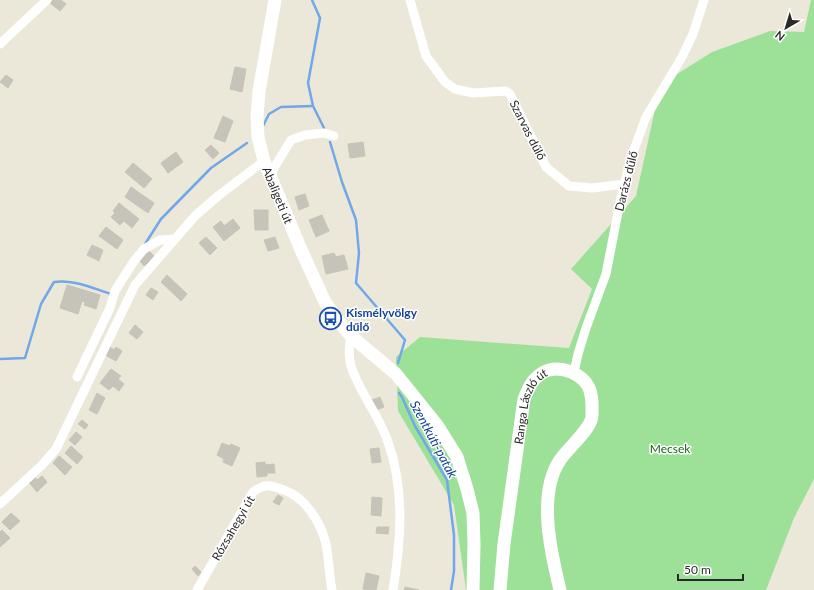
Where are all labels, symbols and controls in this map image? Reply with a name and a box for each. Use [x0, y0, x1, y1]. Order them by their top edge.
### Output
north arrow [766, 8, 806, 48]
text: N [772, 29, 787, 44]
street label: Szarvas dűlő [506, 97, 550, 163]
street label: Darázs dűlő [611, 149, 641, 213]
street label: Abaligeti út [260, 164, 297, 226]
place label: Kismélyvölgy dűlő [346, 305, 418, 334]
bus stop icon: Kismélyvölgy dűlő [317, 306, 343, 332]
street label: Ranga László út [510, 364, 550, 445]
water label: Szentkúti-patak [407, 398, 461, 481]
park label: Mecsek [650, 441, 691, 456]
street label: Rózsahegyi út [208, 492, 258, 563]
scale bar [678, 556, 743, 582]
text: 50 m [684, 562, 711, 577]

